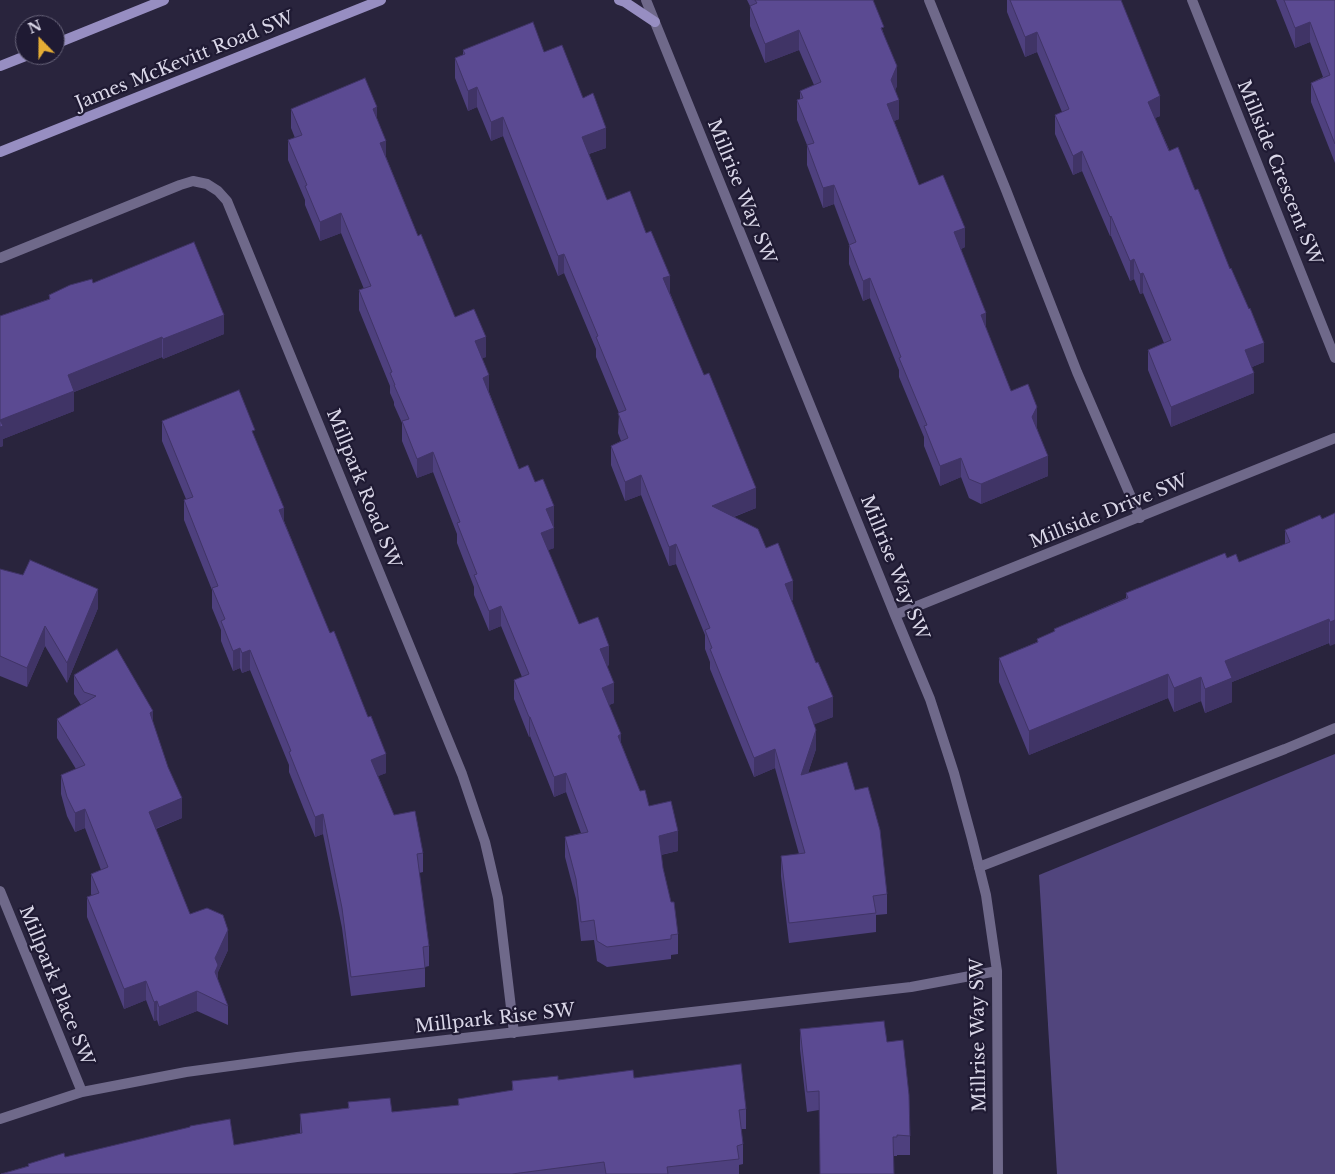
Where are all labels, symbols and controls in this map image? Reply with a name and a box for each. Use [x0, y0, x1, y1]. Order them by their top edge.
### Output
street label: James McKevitt Road SW [73, 7, 297, 115]
north arrow [15, 15, 65, 65]
text: N [25, 16, 44, 38]
street label: Millside Crescent SW [1232, 77, 1326, 269]
street label: Millrise Way SW [702, 116, 780, 268]
street label: Millpark Road SW [321, 406, 405, 572]
street label: Millside Drive SW [1027, 470, 1191, 554]
street label: Millrise Way SW [855, 492, 933, 644]
street label: Millpark Place SW [14, 903, 98, 1069]
street label: Millrise Way SW [967, 958, 991, 1112]
street label: Millpark Rise SW [414, 1000, 576, 1038]

